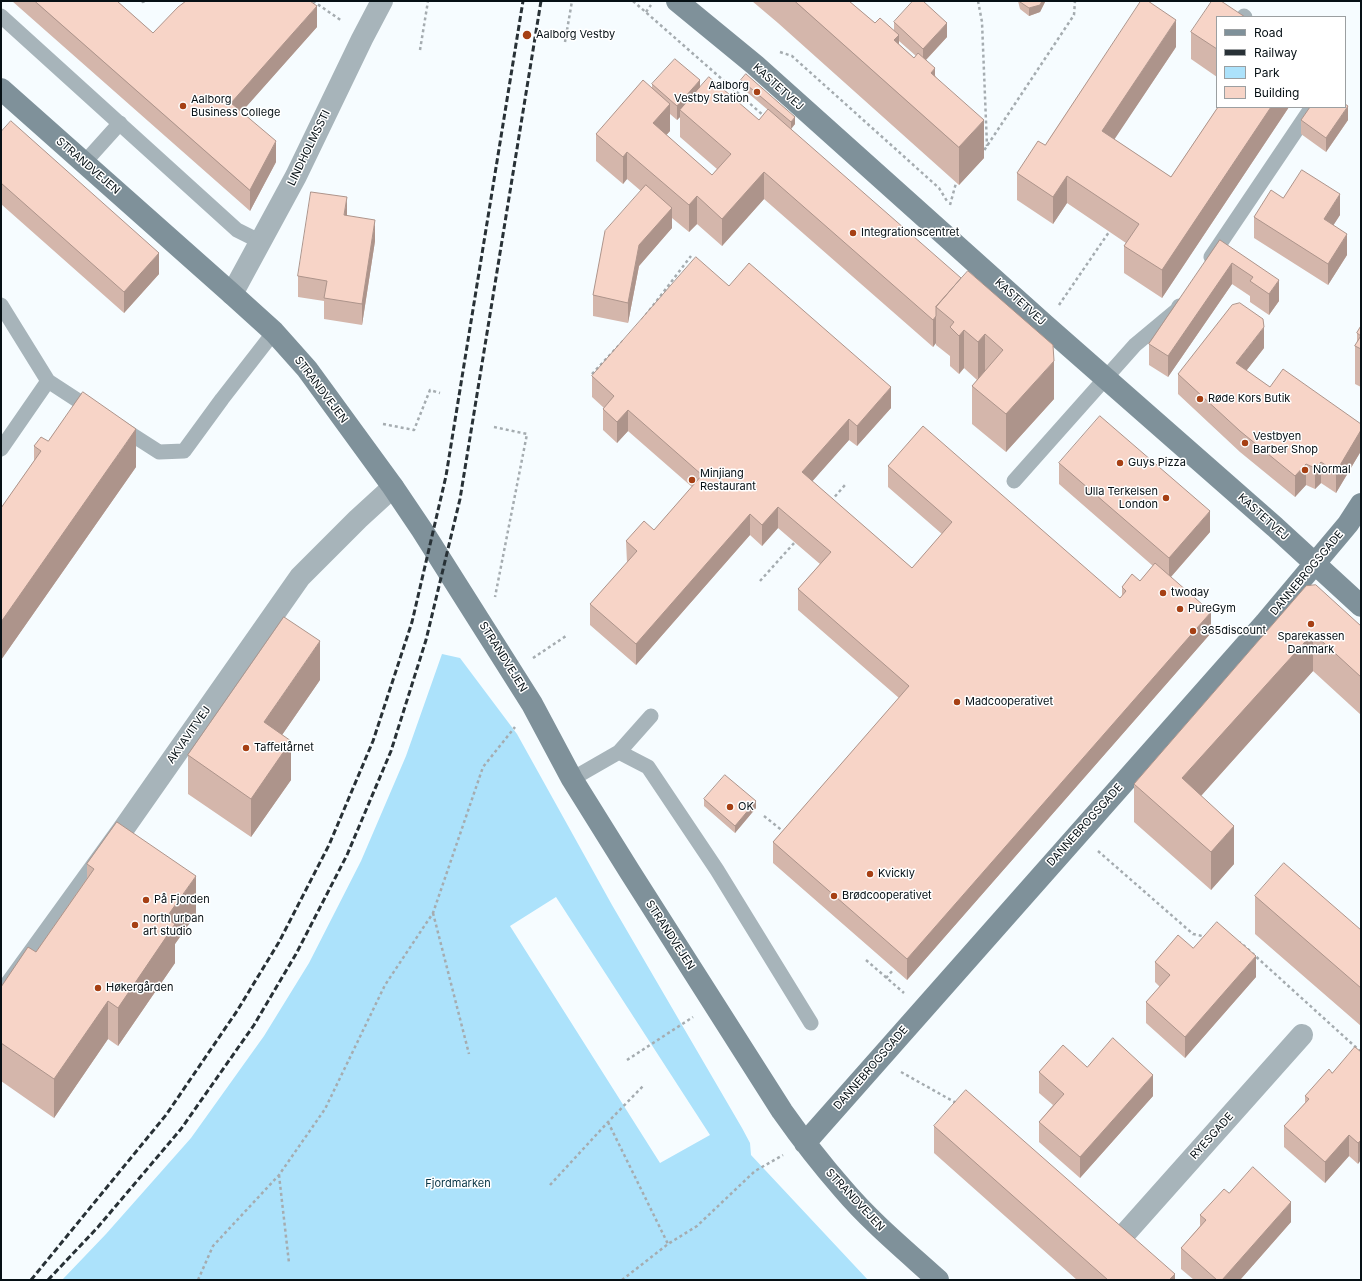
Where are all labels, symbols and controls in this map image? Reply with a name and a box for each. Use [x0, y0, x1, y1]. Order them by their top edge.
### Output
legend [1216, 16, 1346, 108]
text: Road [1254, 25, 1283, 40]
place label: Aalborg Vestby [536, 28, 615, 42]
marker: Aalborg Vestby [521, 29, 533, 41]
text: Railway [1254, 45, 1297, 60]
street label: KASTETVEJ [750, 61, 806, 113]
text: Park [1254, 65, 1280, 80]
place label: Aalborg Vestby Station [674, 79, 749, 105]
text: Building [1254, 85, 1299, 100]
marker: Aalborg Vestby Station [752, 87, 762, 97]
place label: Aalborg Business College [191, 93, 280, 119]
marker: Aalborg Business College [178, 101, 188, 111]
street label: LINDHOLMSSTI [285, 108, 333, 188]
street label: STRANDVEJEN [53, 135, 123, 197]
place label: Integrationscentret [861, 226, 959, 240]
marker: Integrationscentret [848, 228, 858, 238]
street label: KASTETVEJ [992, 276, 1048, 328]
street label: STRANDVEJEN [292, 354, 350, 426]
place label: Røde Kors Butik [1208, 392, 1290, 406]
marker: Røde Kors Butik [1195, 394, 1205, 404]
place label: Vestbyen Barber Shop [1253, 430, 1318, 456]
marker: Vestbyen Barber Shop [1240, 438, 1250, 448]
place label: Guys Pizza [1128, 456, 1186, 470]
marker: Guys Pizza [1115, 458, 1125, 468]
place label: Normal [1313, 463, 1351, 477]
marker: Normal [1300, 465, 1310, 475]
place label: Minjiang Restaurant [700, 467, 756, 493]
marker: Minjiang Restaurant [687, 475, 697, 485]
place label: Ulla Terkelsen London [1085, 485, 1158, 511]
street label: KASTETVEJ [1235, 491, 1291, 543]
marker: Ulla Terkelsen London [1161, 493, 1171, 503]
street label: DANNEBROGSGADE [1268, 528, 1346, 618]
place label: twoday [1171, 586, 1209, 600]
marker: twoday [1158, 588, 1168, 598]
place label: PureGym [1188, 602, 1236, 616]
marker: PureGym [1175, 604, 1185, 614]
marker: Sparekassen Danmark [1306, 619, 1316, 629]
street label: STRANDVEJEN [476, 620, 530, 694]
place label: 365discount [1201, 624, 1266, 638]
marker: 365discount [1188, 626, 1198, 636]
place label: Sparekassen Danmark [1277, 630, 1345, 656]
place label: Madcooperativet [965, 695, 1053, 709]
marker: Madcooperativet [952, 697, 962, 707]
street label: AKVAVITVEJ [164, 704, 214, 766]
place label: Taffeltårnet [254, 741, 314, 755]
marker: Taffeltårnet [241, 743, 251, 753]
street label: DANNEBROGSGADE [1045, 781, 1125, 869]
place label: OK [738, 800, 754, 814]
marker: OK [725, 802, 735, 812]
place label: Kvickly [878, 867, 915, 881]
marker: Kvickly [865, 869, 875, 879]
place label: Brødcooperativet [842, 889, 932, 903]
marker: Brødcooperativet [829, 891, 839, 901]
place label: På Fjorden [154, 893, 210, 907]
marker: På Fjorden [141, 895, 151, 905]
street label: STRANDVEJEN [643, 898, 697, 972]
place label: north urban art studio [143, 912, 204, 938]
marker: north urban art studio [130, 920, 140, 930]
place label: Høkergården [106, 981, 173, 995]
marker: Høkergården [93, 983, 103, 993]
street label: DANNEBROGSGADE [831, 1024, 911, 1112]
street label: RYESGADE [1188, 1110, 1236, 1162]
street label: STRANDVEJEN [823, 1166, 887, 1234]
park label: Fjordmarken [425, 1177, 491, 1191]

